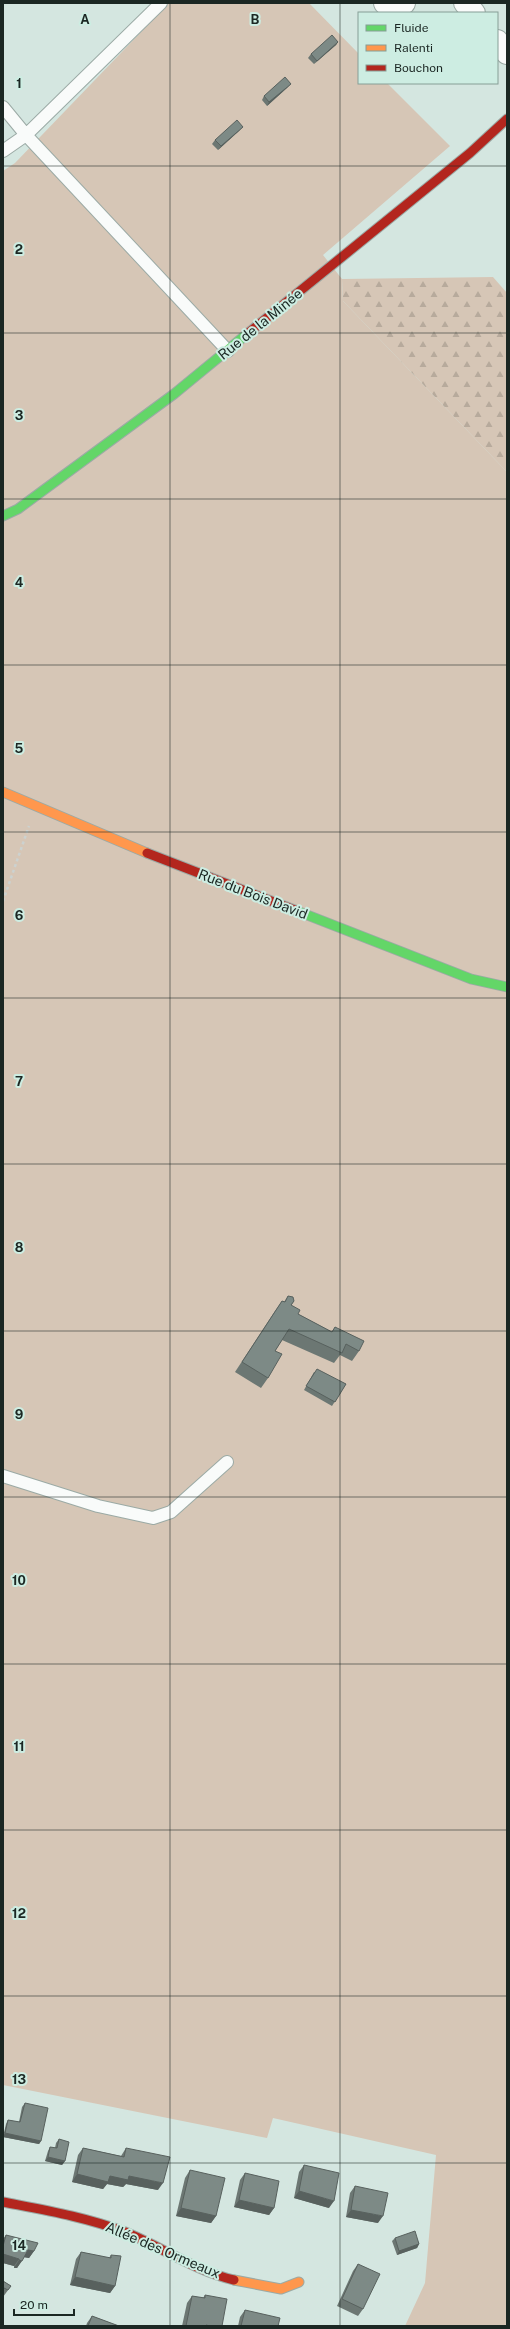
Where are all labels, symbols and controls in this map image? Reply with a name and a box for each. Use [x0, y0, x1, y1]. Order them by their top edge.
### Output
text: A [80, 12, 90, 27]
text: B [251, 12, 260, 27]
legend [358, 12, 498, 84]
text: Fluide [394, 21, 429, 35]
text: Ralenti [394, 41, 433, 55]
text: Bouchon [394, 61, 443, 75]
text: 1 [16, 76, 22, 91]
text: 2 [15, 242, 23, 257]
street label: Rue de la Minée [215, 285, 305, 363]
text: 3 [15, 408, 24, 423]
text: 4 [15, 575, 24, 590]
text: 5 [15, 741, 24, 756]
street label: Rue du Bois David [196, 866, 310, 922]
text: 6 [15, 908, 24, 923]
text: 7 [15, 1074, 23, 1089]
text: 8 [15, 1240, 24, 1255]
text: 9 [15, 1407, 23, 1422]
text: 10 [12, 1573, 26, 1588]
text: 11 [13, 1739, 25, 1754]
text: 12 [12, 1906, 26, 1921]
text: 13 [12, 2072, 26, 2087]
street label: Allée des Ormeaux [103, 2219, 223, 2281]
text: 14 [12, 2238, 27, 2253]
scale bar [14, 2291, 74, 2317]
text: 20 m [20, 2298, 48, 2312]

